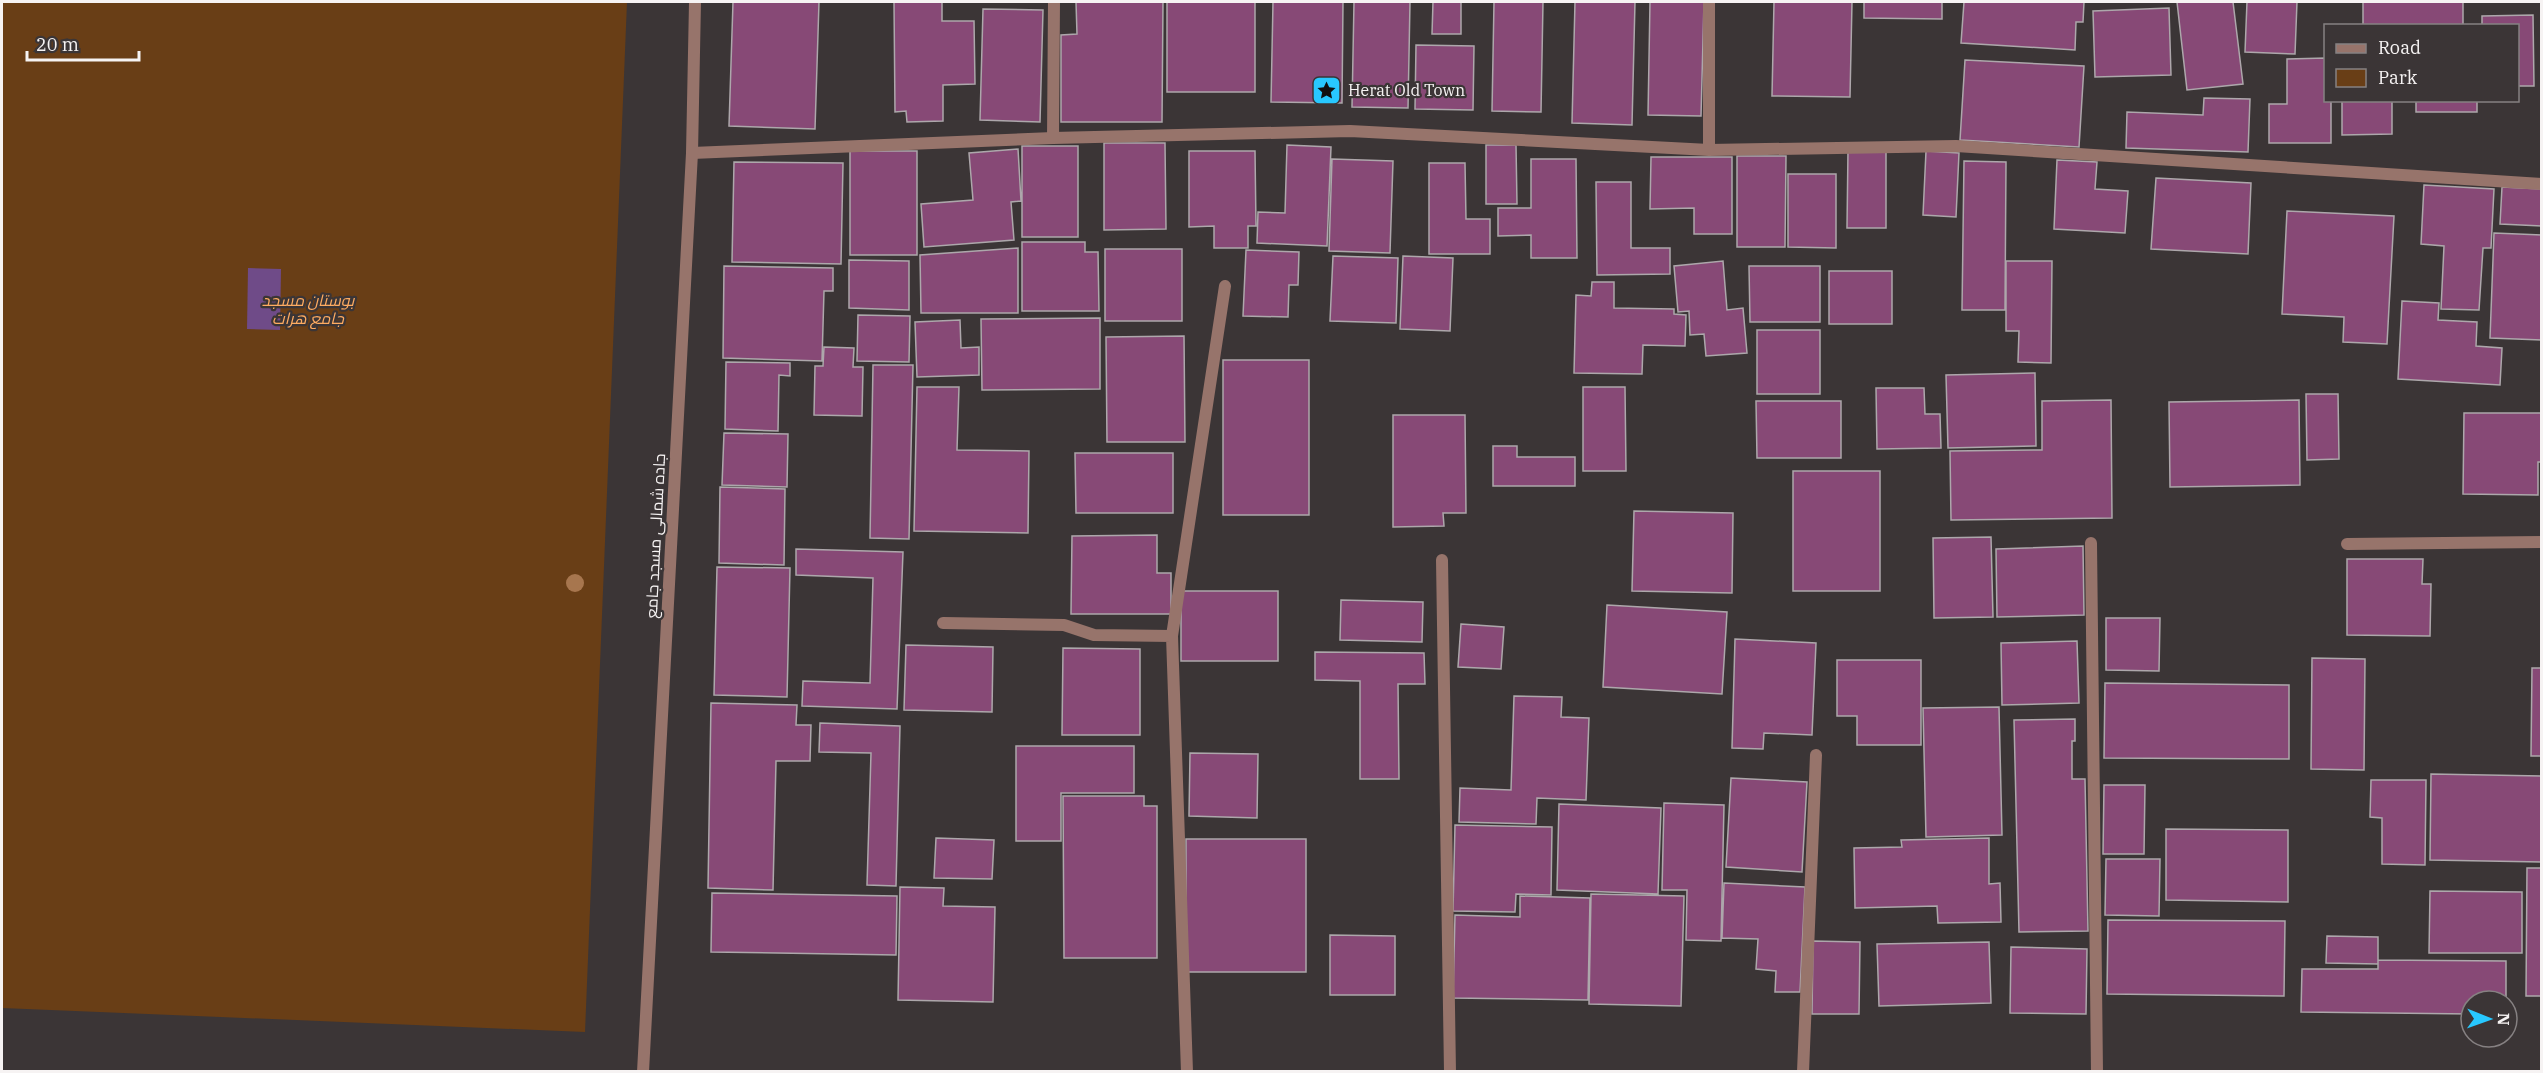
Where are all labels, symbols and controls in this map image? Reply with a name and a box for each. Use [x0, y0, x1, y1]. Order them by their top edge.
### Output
scale bar [27, 24, 140, 62]
legend [2324, 24, 2519, 102]
text: 20 m [36, 33, 79, 56]
text: Road [2378, 36, 2421, 59]
text: Park [2378, 66, 2418, 89]
place icon: Herat Old Town [1311, 74, 1343, 106]
place label: Herat Old Town [1348, 80, 1465, 100]
park label: بوستان مسجد جامع هرات [262, 290, 355, 330]
street label: جاده شمالی مسجد جامع [641, 453, 671, 619]
north arrow [2459, 989, 2519, 1049]
text: N [2494, 1013, 2514, 1026]

